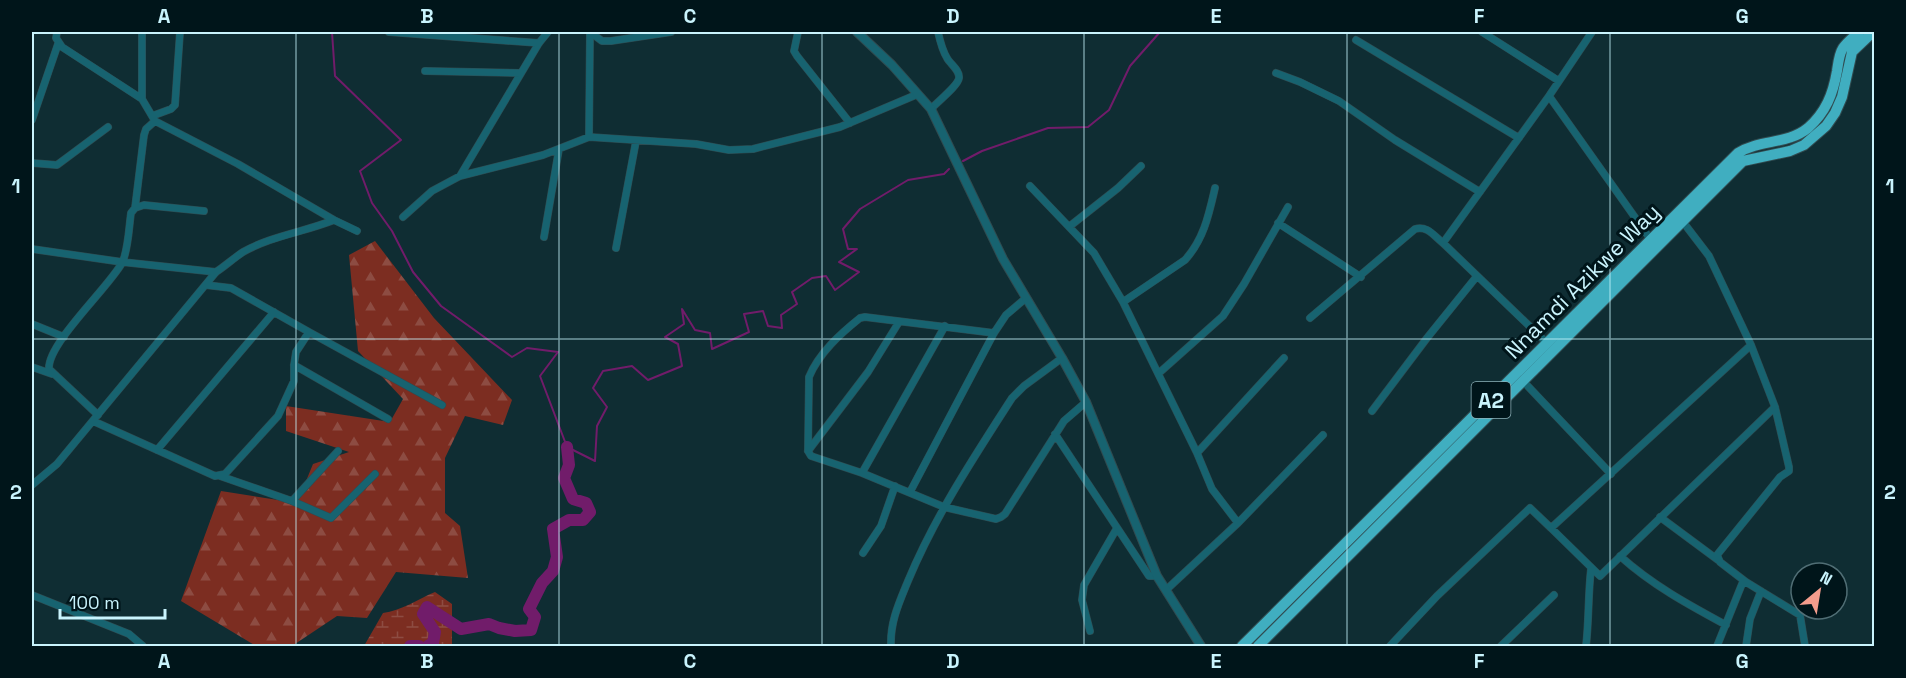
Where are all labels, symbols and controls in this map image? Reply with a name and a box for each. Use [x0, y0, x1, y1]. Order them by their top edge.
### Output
text: A [158, 3, 171, 29]
text: B [420, 3, 434, 29]
text: C [684, 3, 697, 29]
text: D [946, 3, 960, 29]
text: E [1210, 3, 1222, 29]
text: F [1474, 3, 1485, 29]
text: G [1735, 3, 1749, 29]
text: 1 [11, 173, 21, 199]
text: 1 [1885, 173, 1895, 199]
street label: Nnamdi Azikwe Way [1499, 198, 1665, 364]
road number: A2 [1472, 382, 1510, 418]
text: 2 [10, 479, 22, 505]
text: 2 [1884, 479, 1896, 505]
north arrow [1789, 561, 1849, 621]
text: N [1816, 567, 1836, 590]
scale bar [60, 582, 165, 620]
text: 100 m [69, 591, 120, 614]
text: A [158, 648, 171, 674]
text: B [420, 648, 434, 674]
text: C [684, 648, 697, 674]
text: D [946, 648, 960, 674]
text: E [1210, 648, 1222, 674]
text: F [1474, 648, 1485, 674]
text: G [1735, 648, 1749, 674]

